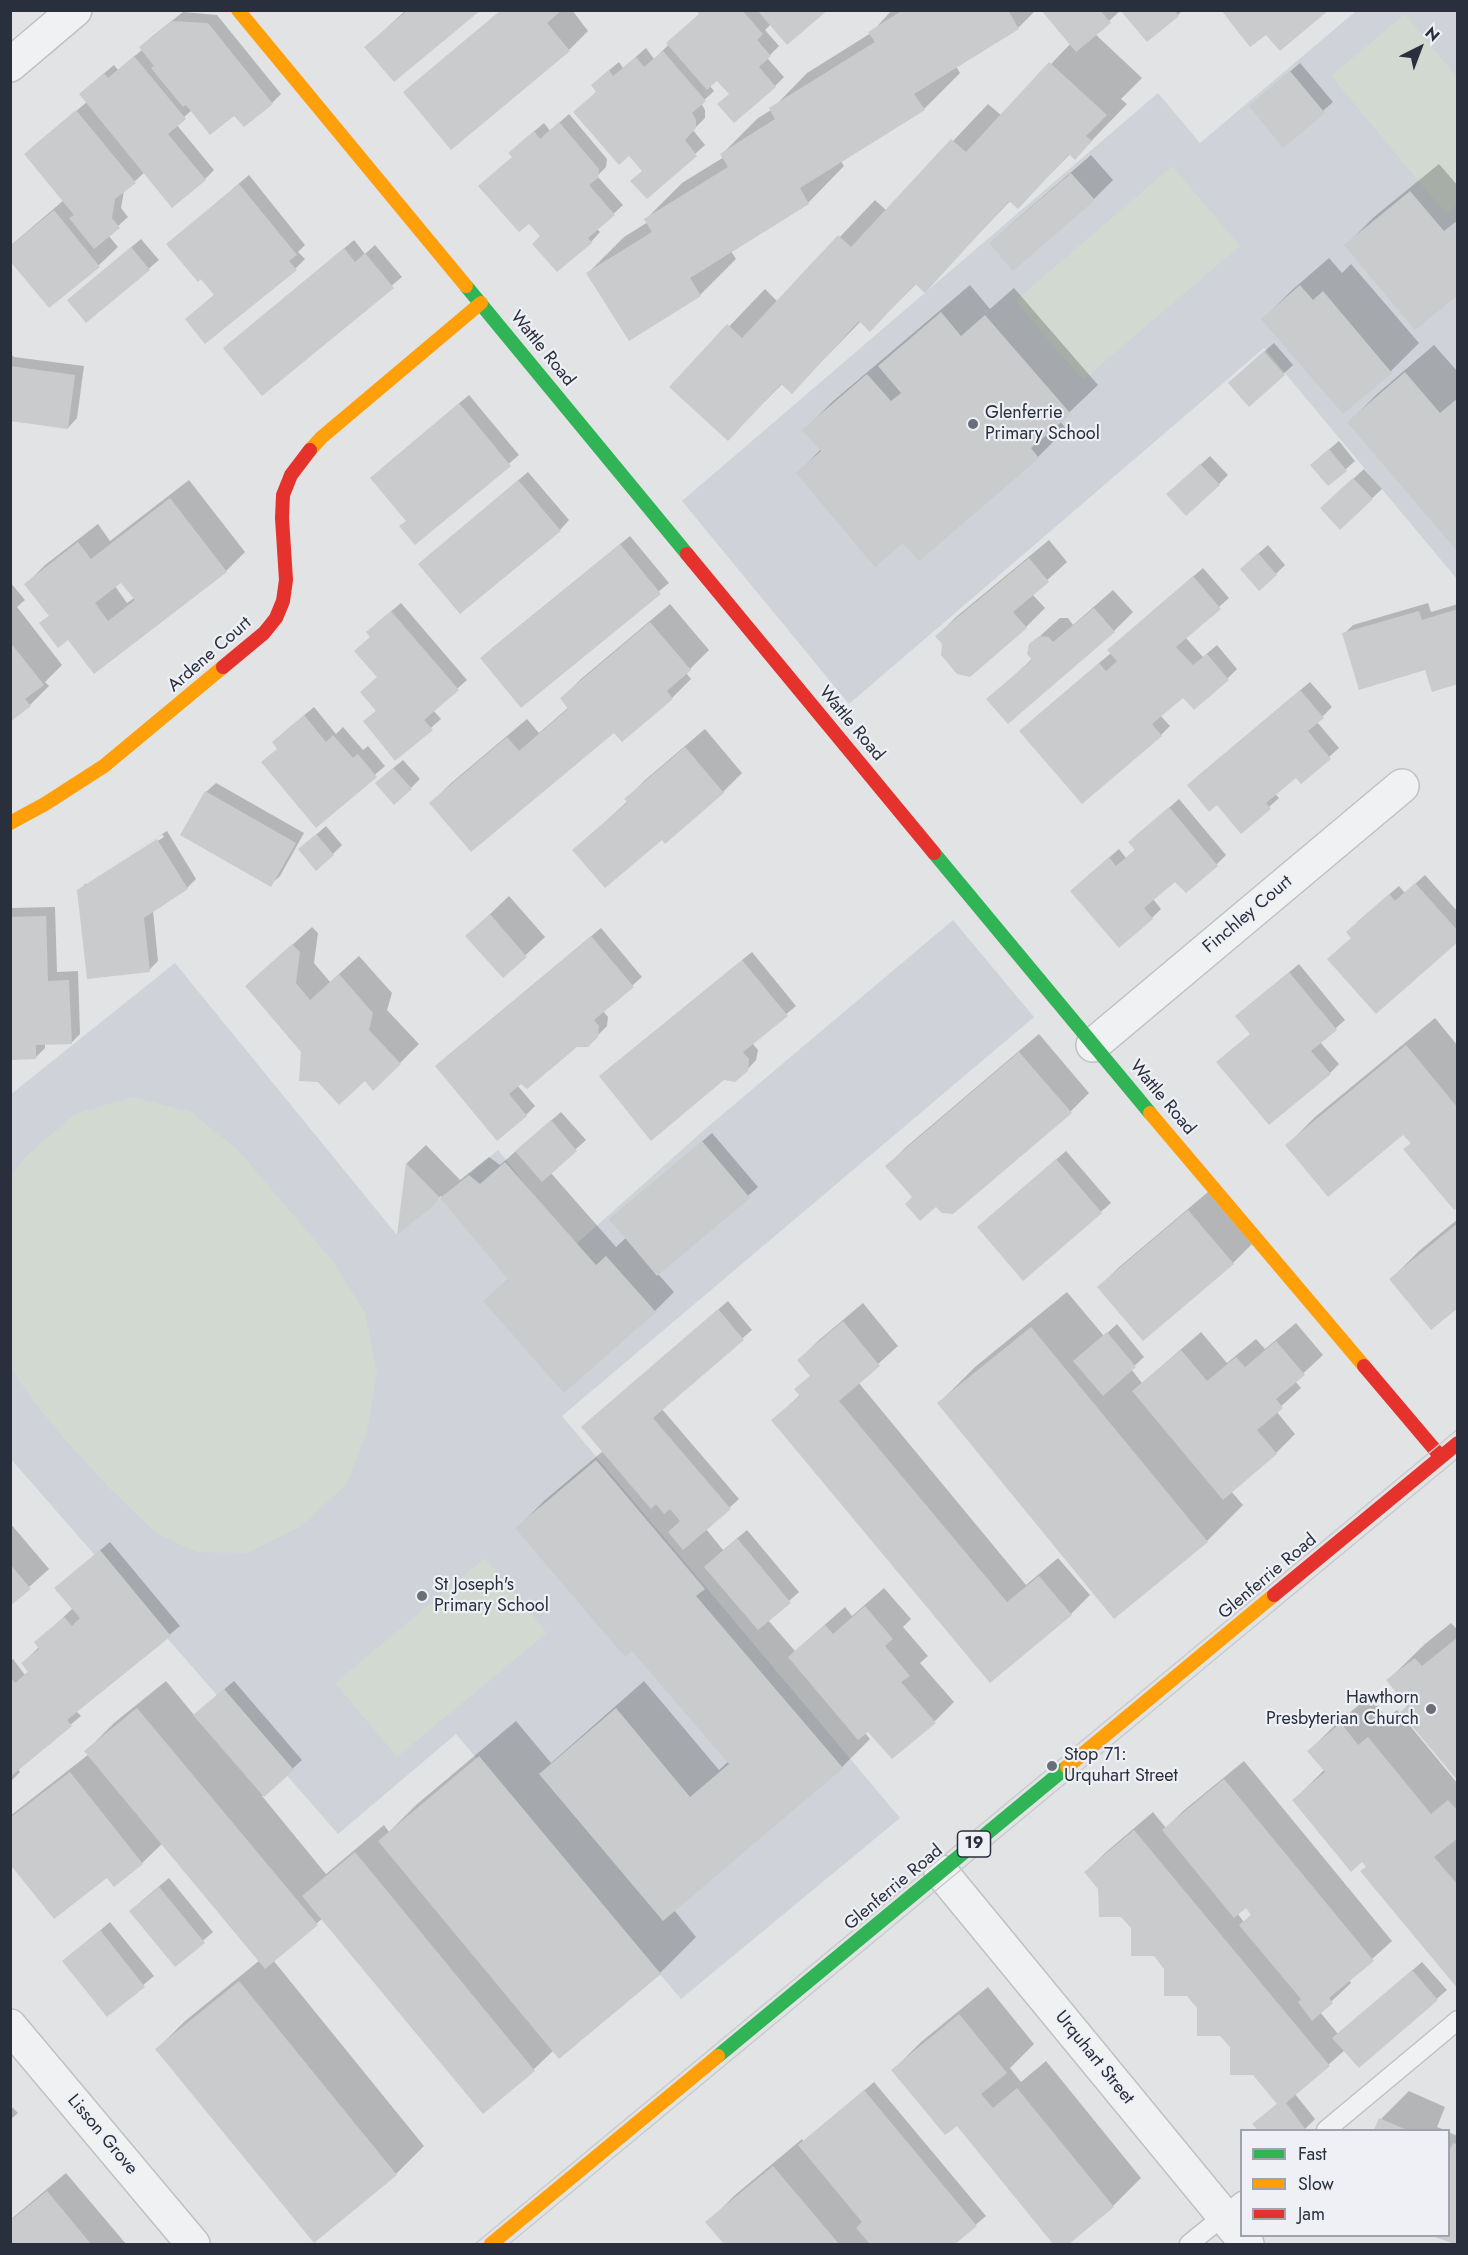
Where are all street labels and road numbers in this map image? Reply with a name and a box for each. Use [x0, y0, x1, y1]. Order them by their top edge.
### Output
street label: Wattle Road [505, 307, 579, 391]
street label: Ardene Court [164, 613, 256, 697]
street label: Wattle Road [813, 682, 889, 766]
street label: Finchley Court [1199, 871, 1297, 959]
street label: Wattle Road [1124, 1056, 1200, 1140]
street label: Glenferrie Road [1214, 1530, 1322, 1624]
road number: 19 [958, 1831, 990, 1857]
street label: Glenferrie Road [840, 1841, 948, 1935]
street label: Urquhart Street [1050, 2007, 1138, 2109]
street label: Lisson Grove [62, 2090, 142, 2180]

